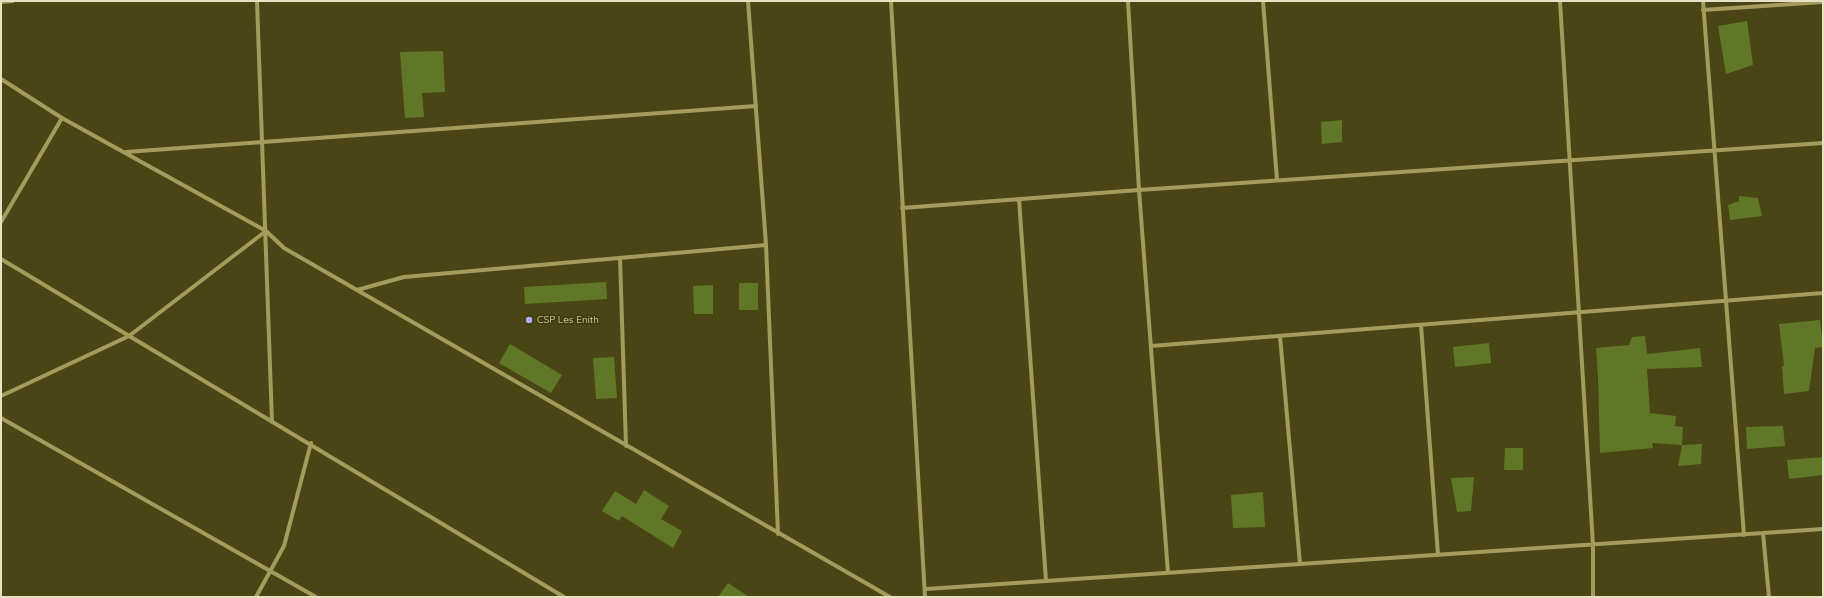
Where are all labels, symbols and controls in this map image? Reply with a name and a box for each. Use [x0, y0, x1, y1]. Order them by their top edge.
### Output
place label: CSP Les Enith [537, 314, 599, 326]
marker: CSP Les Enith [524, 315, 534, 325]

